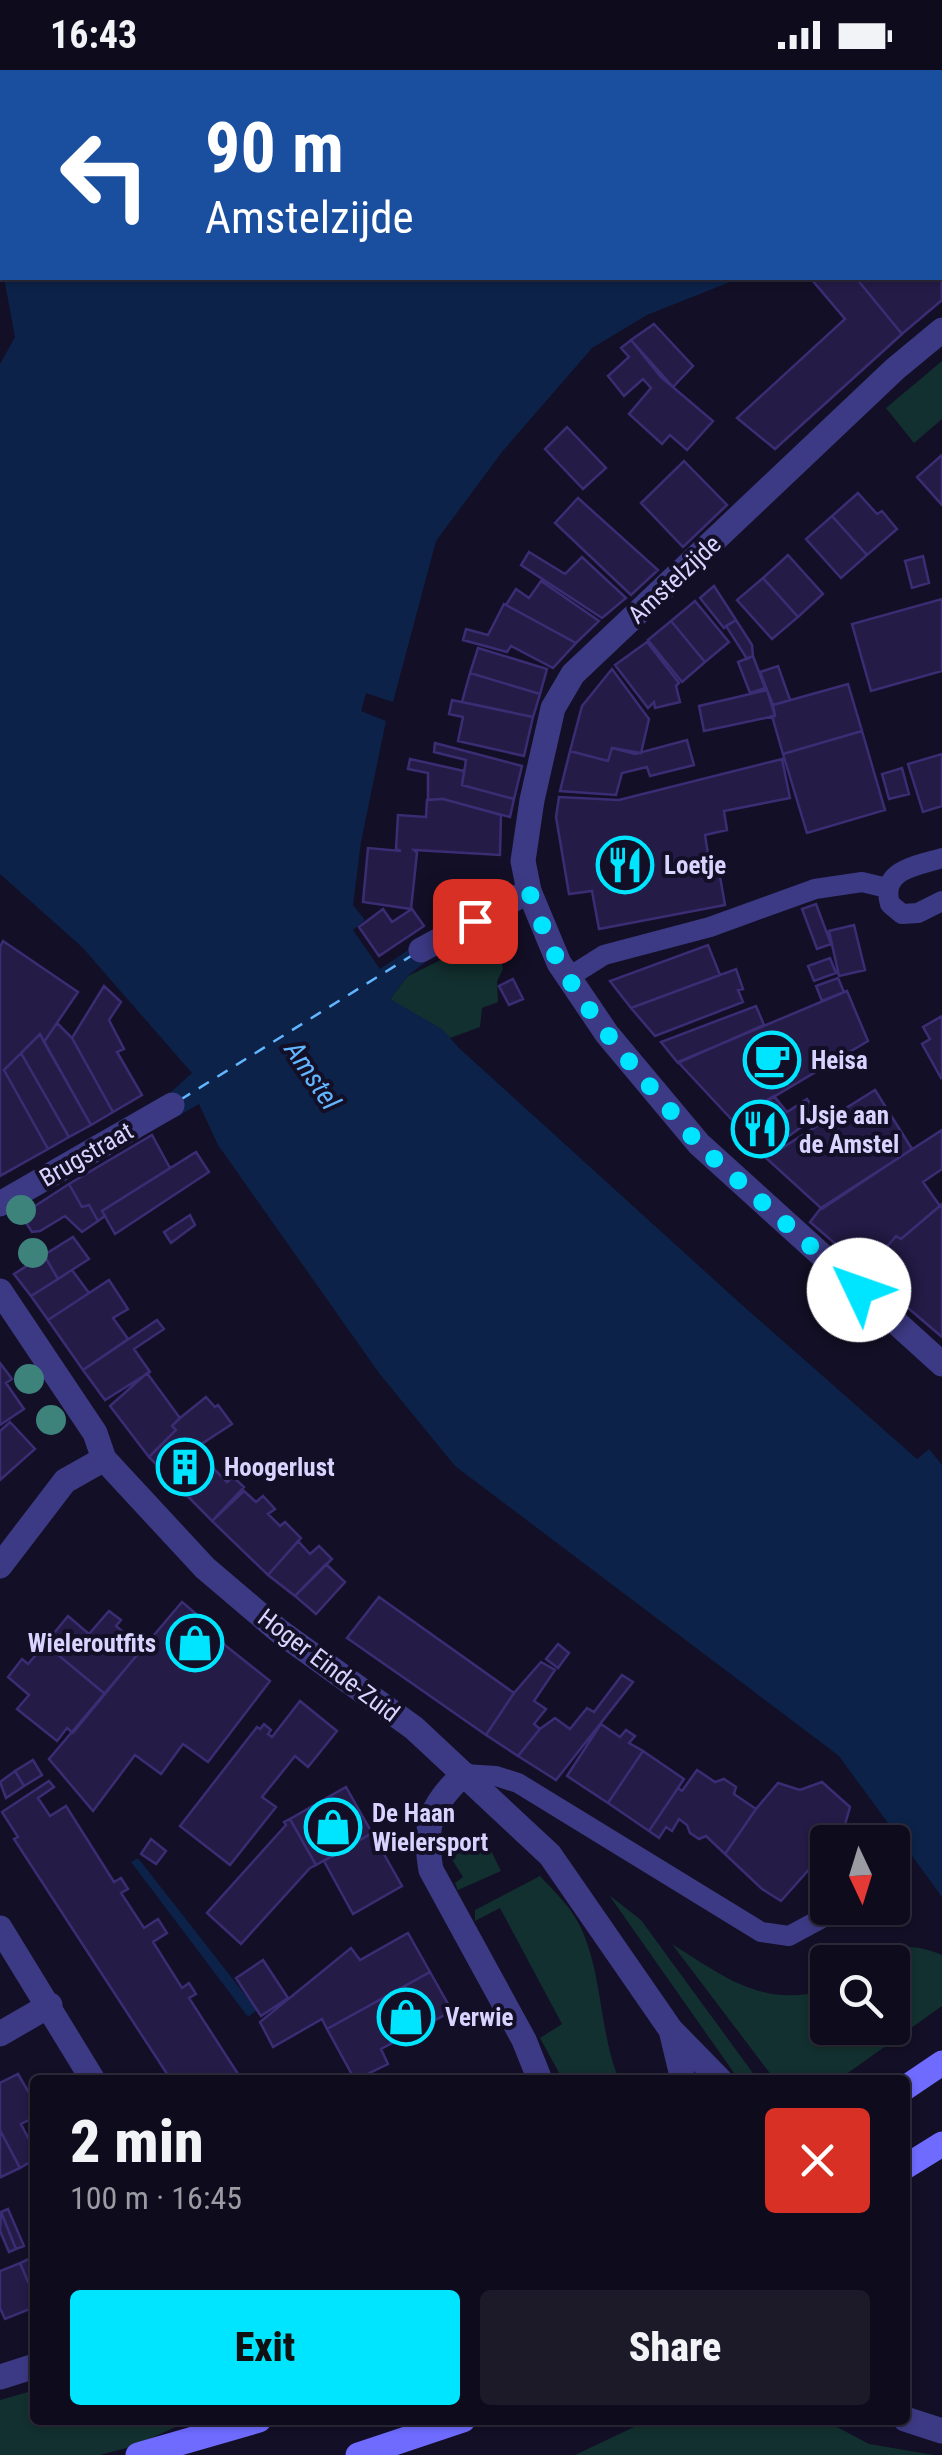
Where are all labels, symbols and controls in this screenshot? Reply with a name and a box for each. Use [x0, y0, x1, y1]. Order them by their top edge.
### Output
text: 16:43 [50, 13, 137, 57]
text: 90 m [205, 107, 344, 189]
icon: left [40, 110, 170, 240]
text: Amstelzijde [205, 191, 414, 244]
street label: Amstelzijde [622, 529, 727, 630]
restaurant icon: Loetje [595, 835, 655, 895]
place label: Loetje [664, 851, 726, 880]
pin [433, 879, 518, 964]
icon: arrive [448, 894, 503, 949]
cafe icon: Heisa [742, 1030, 802, 1090]
water label: Amstel [277, 1034, 348, 1116]
place label: Heisa [811, 1046, 868, 1075]
restaurant icon: IJsje aan de Amstel [730, 1099, 790, 1159]
place label: IJsje aan de Amstel [799, 1101, 899, 1159]
street label: Brugstraat [34, 1116, 138, 1193]
position arrow [807, 1238, 911, 1342]
building icon: Hoogerlust [155, 1437, 215, 1497]
place label: Hoogerlust [224, 1453, 335, 1482]
street label: Hoger Einde-Zuid [252, 1603, 405, 1728]
shop icon: Wieleroutfits [165, 1613, 225, 1673]
place label: Wieleroutfits [28, 1629, 156, 1658]
shop icon: De Haan Wielersport [303, 1797, 363, 1857]
place label: De Haan Wielersport [372, 1799, 489, 1857]
north arrow [810, 1825, 910, 1925]
map controls [810, 1825, 910, 2045]
button: search [810, 1945, 910, 2045]
shop icon: Verwie [376, 1987, 436, 2047]
place label: Verwie [445, 2003, 513, 2032]
text: 2 min [70, 2106, 204, 2177]
button: close [765, 2108, 870, 2213]
text: 100 m · 16:45 [70, 2179, 242, 2217]
button: Exit [70, 2290, 460, 2405]
button: Share [480, 2290, 870, 2405]

